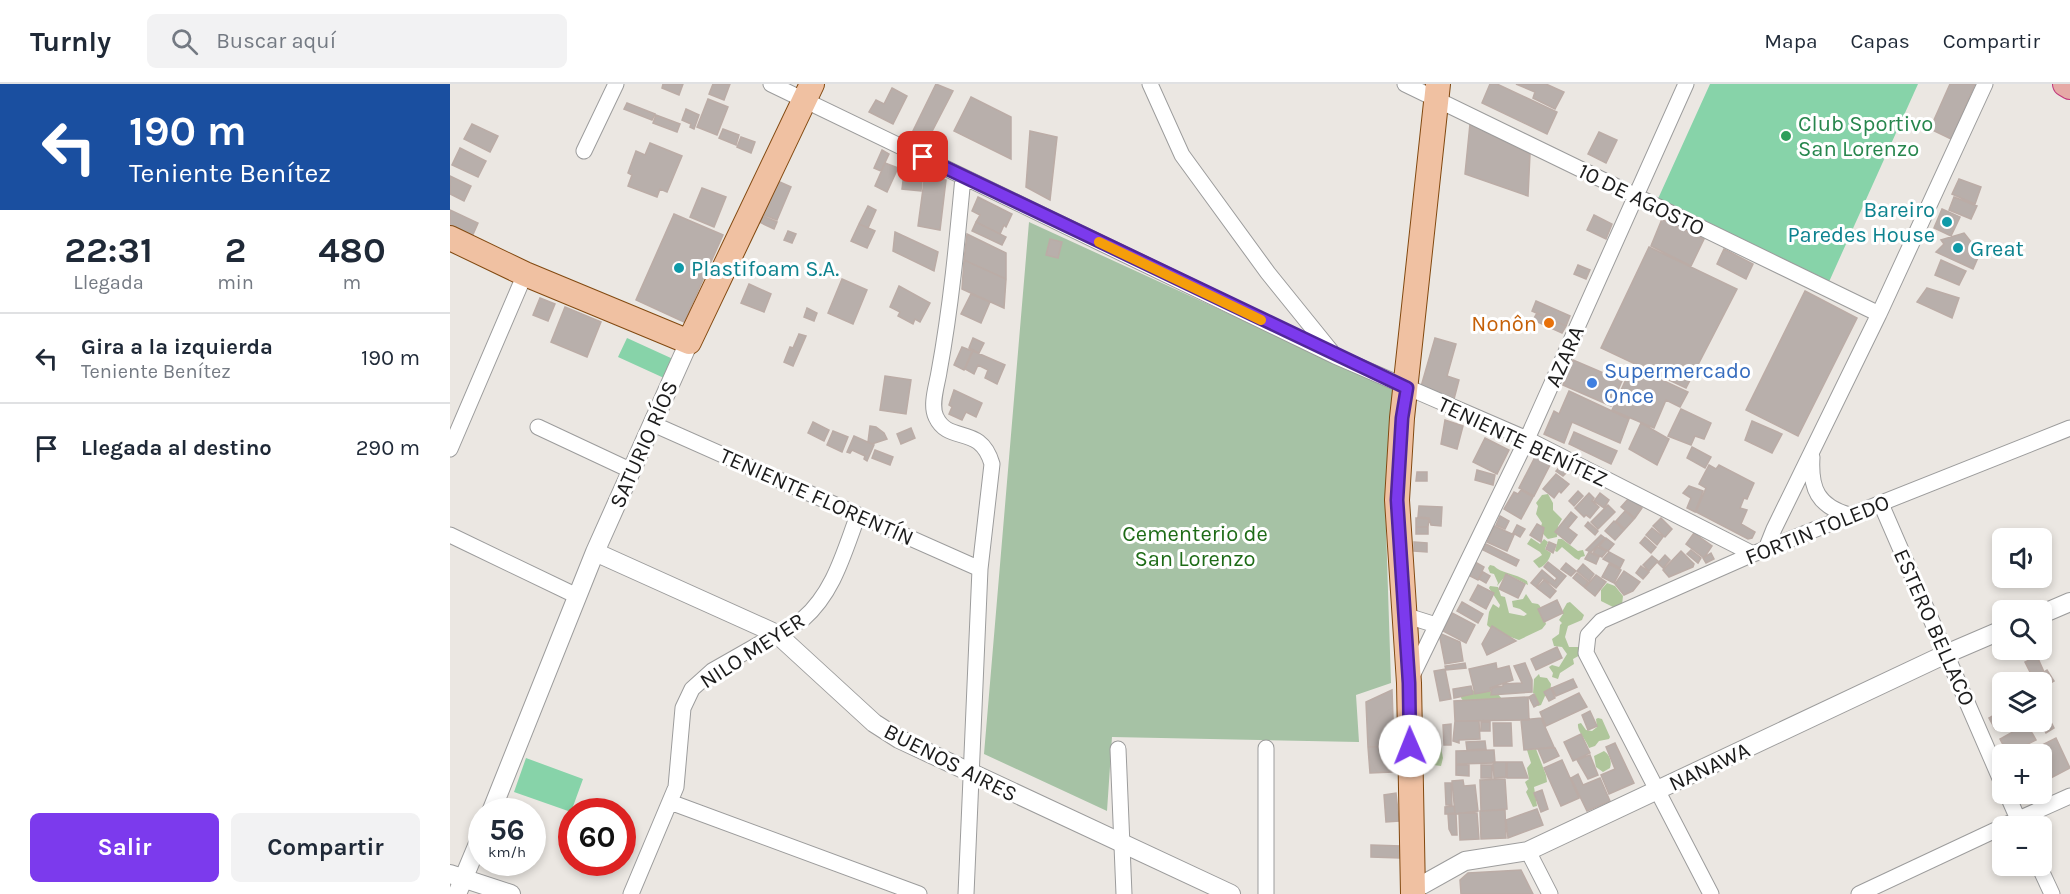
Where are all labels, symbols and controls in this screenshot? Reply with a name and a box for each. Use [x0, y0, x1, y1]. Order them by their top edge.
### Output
search box [147, 14, 567, 68]
text: Turnly [30, 25, 111, 58]
icon: search [168, 25, 201, 58]
text: Buscar aquí [216, 28, 336, 54]
text: Mapa [1764, 29, 1818, 53]
text: Capas [1851, 29, 1910, 53]
text: Compartir [1943, 29, 2040, 53]
text: 190 m [129, 106, 247, 156]
icon: left [30, 108, 108, 186]
place label: Club Sportivo San Lorenzo [1798, 111, 1933, 162]
marker: Club Sportivo San Lorenzo [1779, 129, 1793, 143]
pin [897, 131, 948, 182]
icon: arrive [906, 140, 939, 173]
text: Teniente Benítez [129, 157, 331, 189]
street label: 10 DE AGOSTO [1574, 158, 1709, 242]
place label: Bareiro Paredes House [1787, 197, 1935, 248]
marker: Bareiro Paredes House [1940, 215, 1954, 229]
text: 22:31 [64, 229, 153, 271]
text: 2 [225, 229, 246, 271]
text: 480 [318, 229, 386, 271]
place label: Great [1970, 236, 2024, 262]
marker: Great [1951, 241, 1965, 255]
place label: Plastifoam S.A. [691, 256, 839, 282]
marker: Plastifoam S.A. [672, 261, 686, 275]
text: Llegada [73, 271, 144, 294]
text: min [217, 271, 254, 294]
text: m [343, 271, 361, 294]
place label: Nonôn [1471, 311, 1537, 337]
marker: Nonôn [1542, 316, 1556, 330]
street label: AZARA [1540, 321, 1590, 391]
text: Gira a la izquierda [81, 334, 273, 360]
icon: left [30, 342, 63, 375]
text: 190 m [361, 345, 420, 371]
place label: Supermercado Once [1604, 358, 1751, 409]
text: Teniente Benítez [81, 360, 231, 383]
street label: SATURIO RÍOS [603, 376, 684, 512]
marker: Supermercado Once [1585, 376, 1599, 390]
street label: TENIENTE BENÍTEZ [1434, 390, 1612, 493]
icon: arrive [30, 432, 63, 465]
text: Llegada al destino [81, 435, 272, 461]
text: 290 m [356, 435, 420, 461]
street label: TENIENTE FLORENTÍN [716, 441, 918, 551]
street label: FORTIN TOLEDO [1741, 489, 1893, 571]
park label: Cementerio de San Lorenzo [1122, 521, 1268, 572]
map controls [1992, 528, 2052, 876]
button: sound [1992, 528, 2052, 588]
street label: ESTERO BELLACO [1888, 545, 1980, 710]
button: search [1992, 600, 2052, 660]
street label: NILO MEYER [695, 607, 810, 694]
button: layers [1992, 672, 2052, 732]
position arrow [1378, 714, 1442, 778]
street label: BUENOS AIRES [880, 718, 1022, 808]
street label: NANAWA [1665, 737, 1754, 797]
button: + [1992, 744, 2052, 804]
speed limit sign: 60 [558, 798, 636, 876]
text: 56 [489, 812, 525, 848]
button: Salir [30, 813, 219, 882]
button: Compartir [231, 813, 420, 882]
button: − [1992, 816, 2052, 876]
text: km/h [488, 843, 526, 861]

